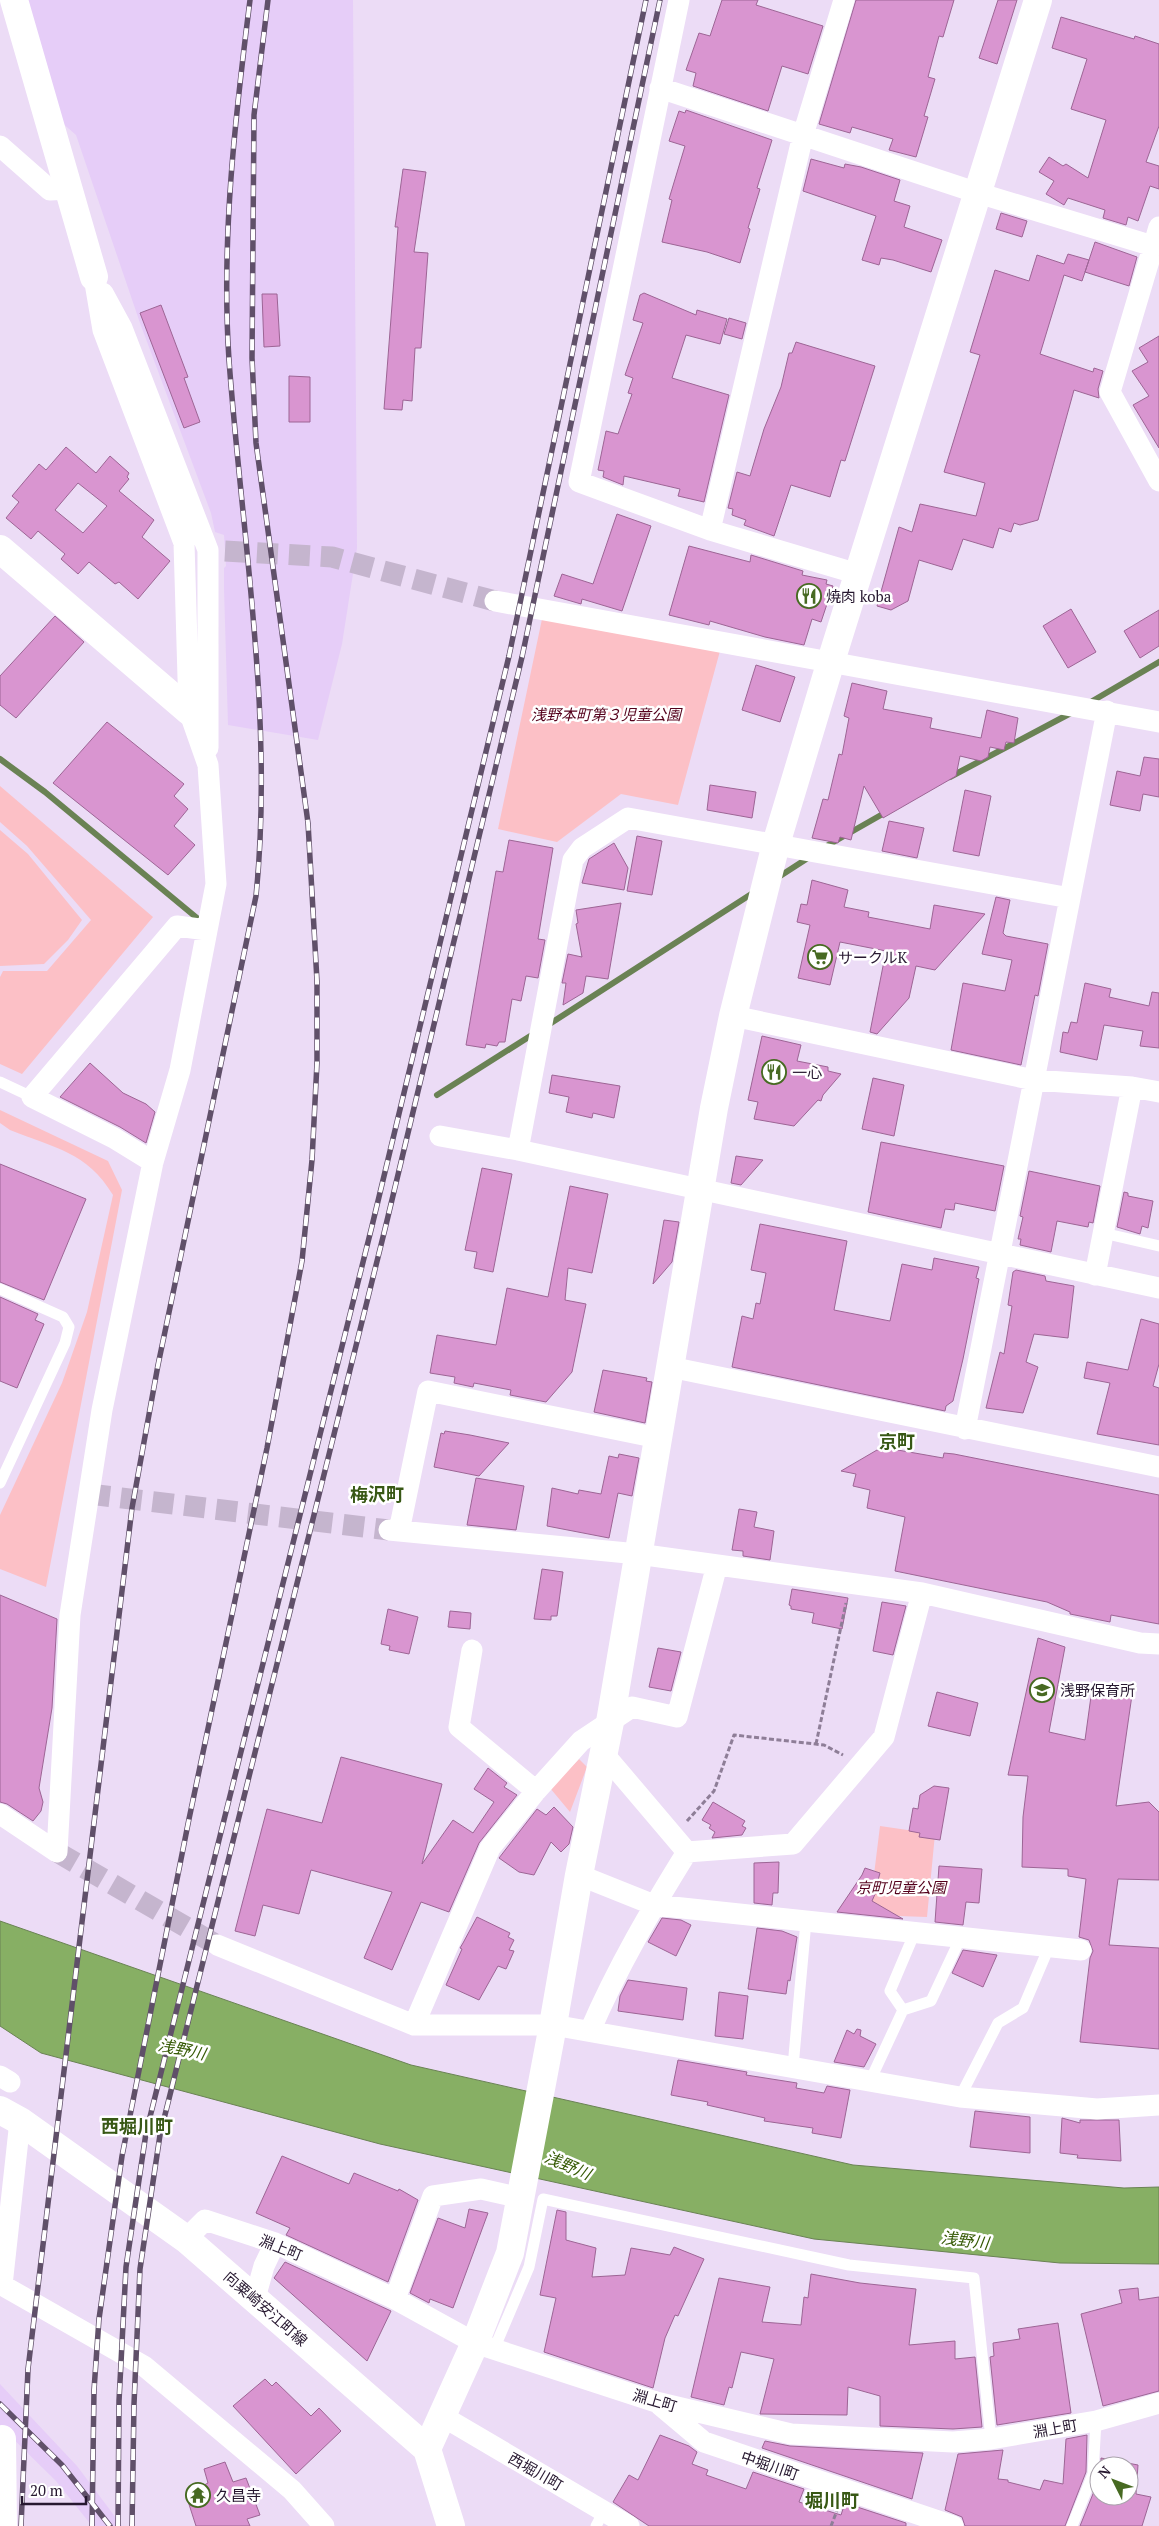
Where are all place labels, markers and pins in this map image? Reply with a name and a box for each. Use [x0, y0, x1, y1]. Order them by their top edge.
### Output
restaurant icon: 焼肉 koba [796, 583, 822, 609]
place label: 焼肉 koba [826, 586, 892, 606]
supermarket icon: サークルK [807, 944, 833, 970]
place label: サークルK [838, 947, 908, 967]
restaurant icon: 一心 [761, 1059, 787, 1085]
place label: 一心 [792, 1062, 822, 1082]
school or university icon: 浅野保育所 [1029, 1677, 1055, 1703]
place label: 浅野保育所 [1060, 1680, 1135, 1700]
temple icon: 久昌寺 [185, 2482, 211, 2508]
place label: 久昌寺 [216, 2485, 261, 2505]

